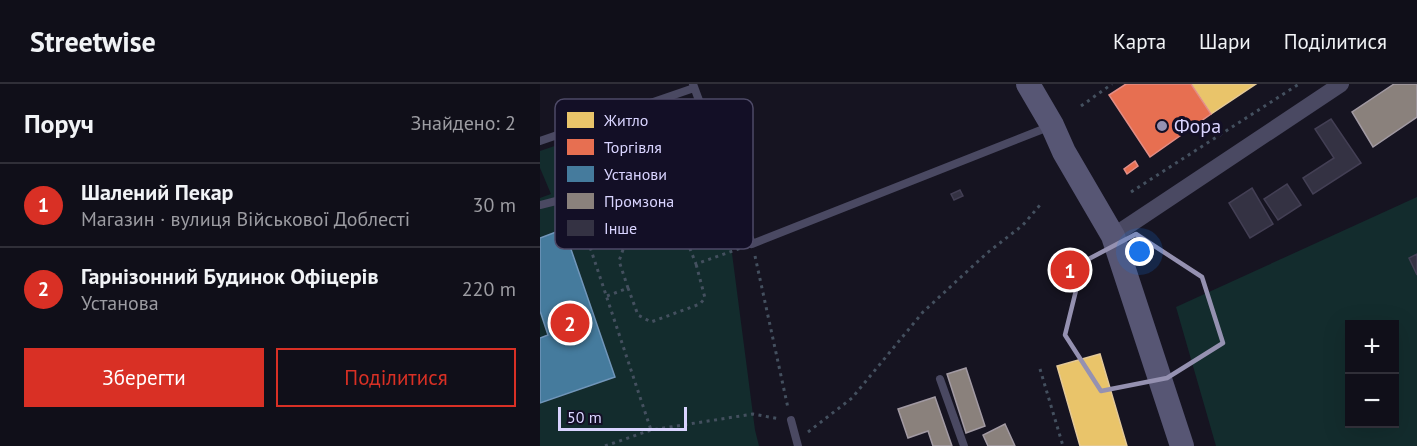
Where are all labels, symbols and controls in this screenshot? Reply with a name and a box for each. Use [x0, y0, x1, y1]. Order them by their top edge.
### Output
text: Streetwise [30, 23, 156, 60]
text: Карта [1113, 28, 1166, 55]
text: Шари [1199, 28, 1251, 55]
text: Поділитися [1284, 28, 1387, 55]
legend [555, 99, 753, 249]
text: Поруч [24, 107, 94, 140]
text: Знайдено: 2 [410, 110, 516, 136]
text: Житло [603, 110, 648, 130]
place label: Фора [1174, 113, 1221, 139]
marker: Фора [1155, 119, 1169, 133]
text: Торгівля [604, 137, 662, 157]
text: Установи [604, 164, 667, 184]
text: Шалений Пекар [81, 178, 234, 206]
text: Промзона [604, 191, 674, 211]
text: 1 [38, 192, 49, 218]
text: 30 m [473, 192, 516, 218]
text: Магазин · вулиця Військової Доблесті [81, 206, 410, 232]
text: Інше [604, 218, 637, 238]
your location [1125, 237, 1154, 266]
pin: 1 [1050, 248, 1090, 292]
text: Гарнізонний Будинок Офіцерів [81, 262, 379, 290]
text: 2 [38, 276, 49, 302]
text: 220 m [462, 276, 516, 302]
text: Установа [81, 290, 159, 316]
pin: 2 [550, 300, 590, 346]
map controls [1345, 320, 1399, 428]
button: + [1345, 320, 1399, 374]
button: Зберегти [24, 348, 264, 407]
button: Поділитися [276, 348, 516, 407]
button: − [1345, 374, 1399, 428]
scale bar [558, 404, 687, 432]
text: 50 m [567, 407, 602, 427]

